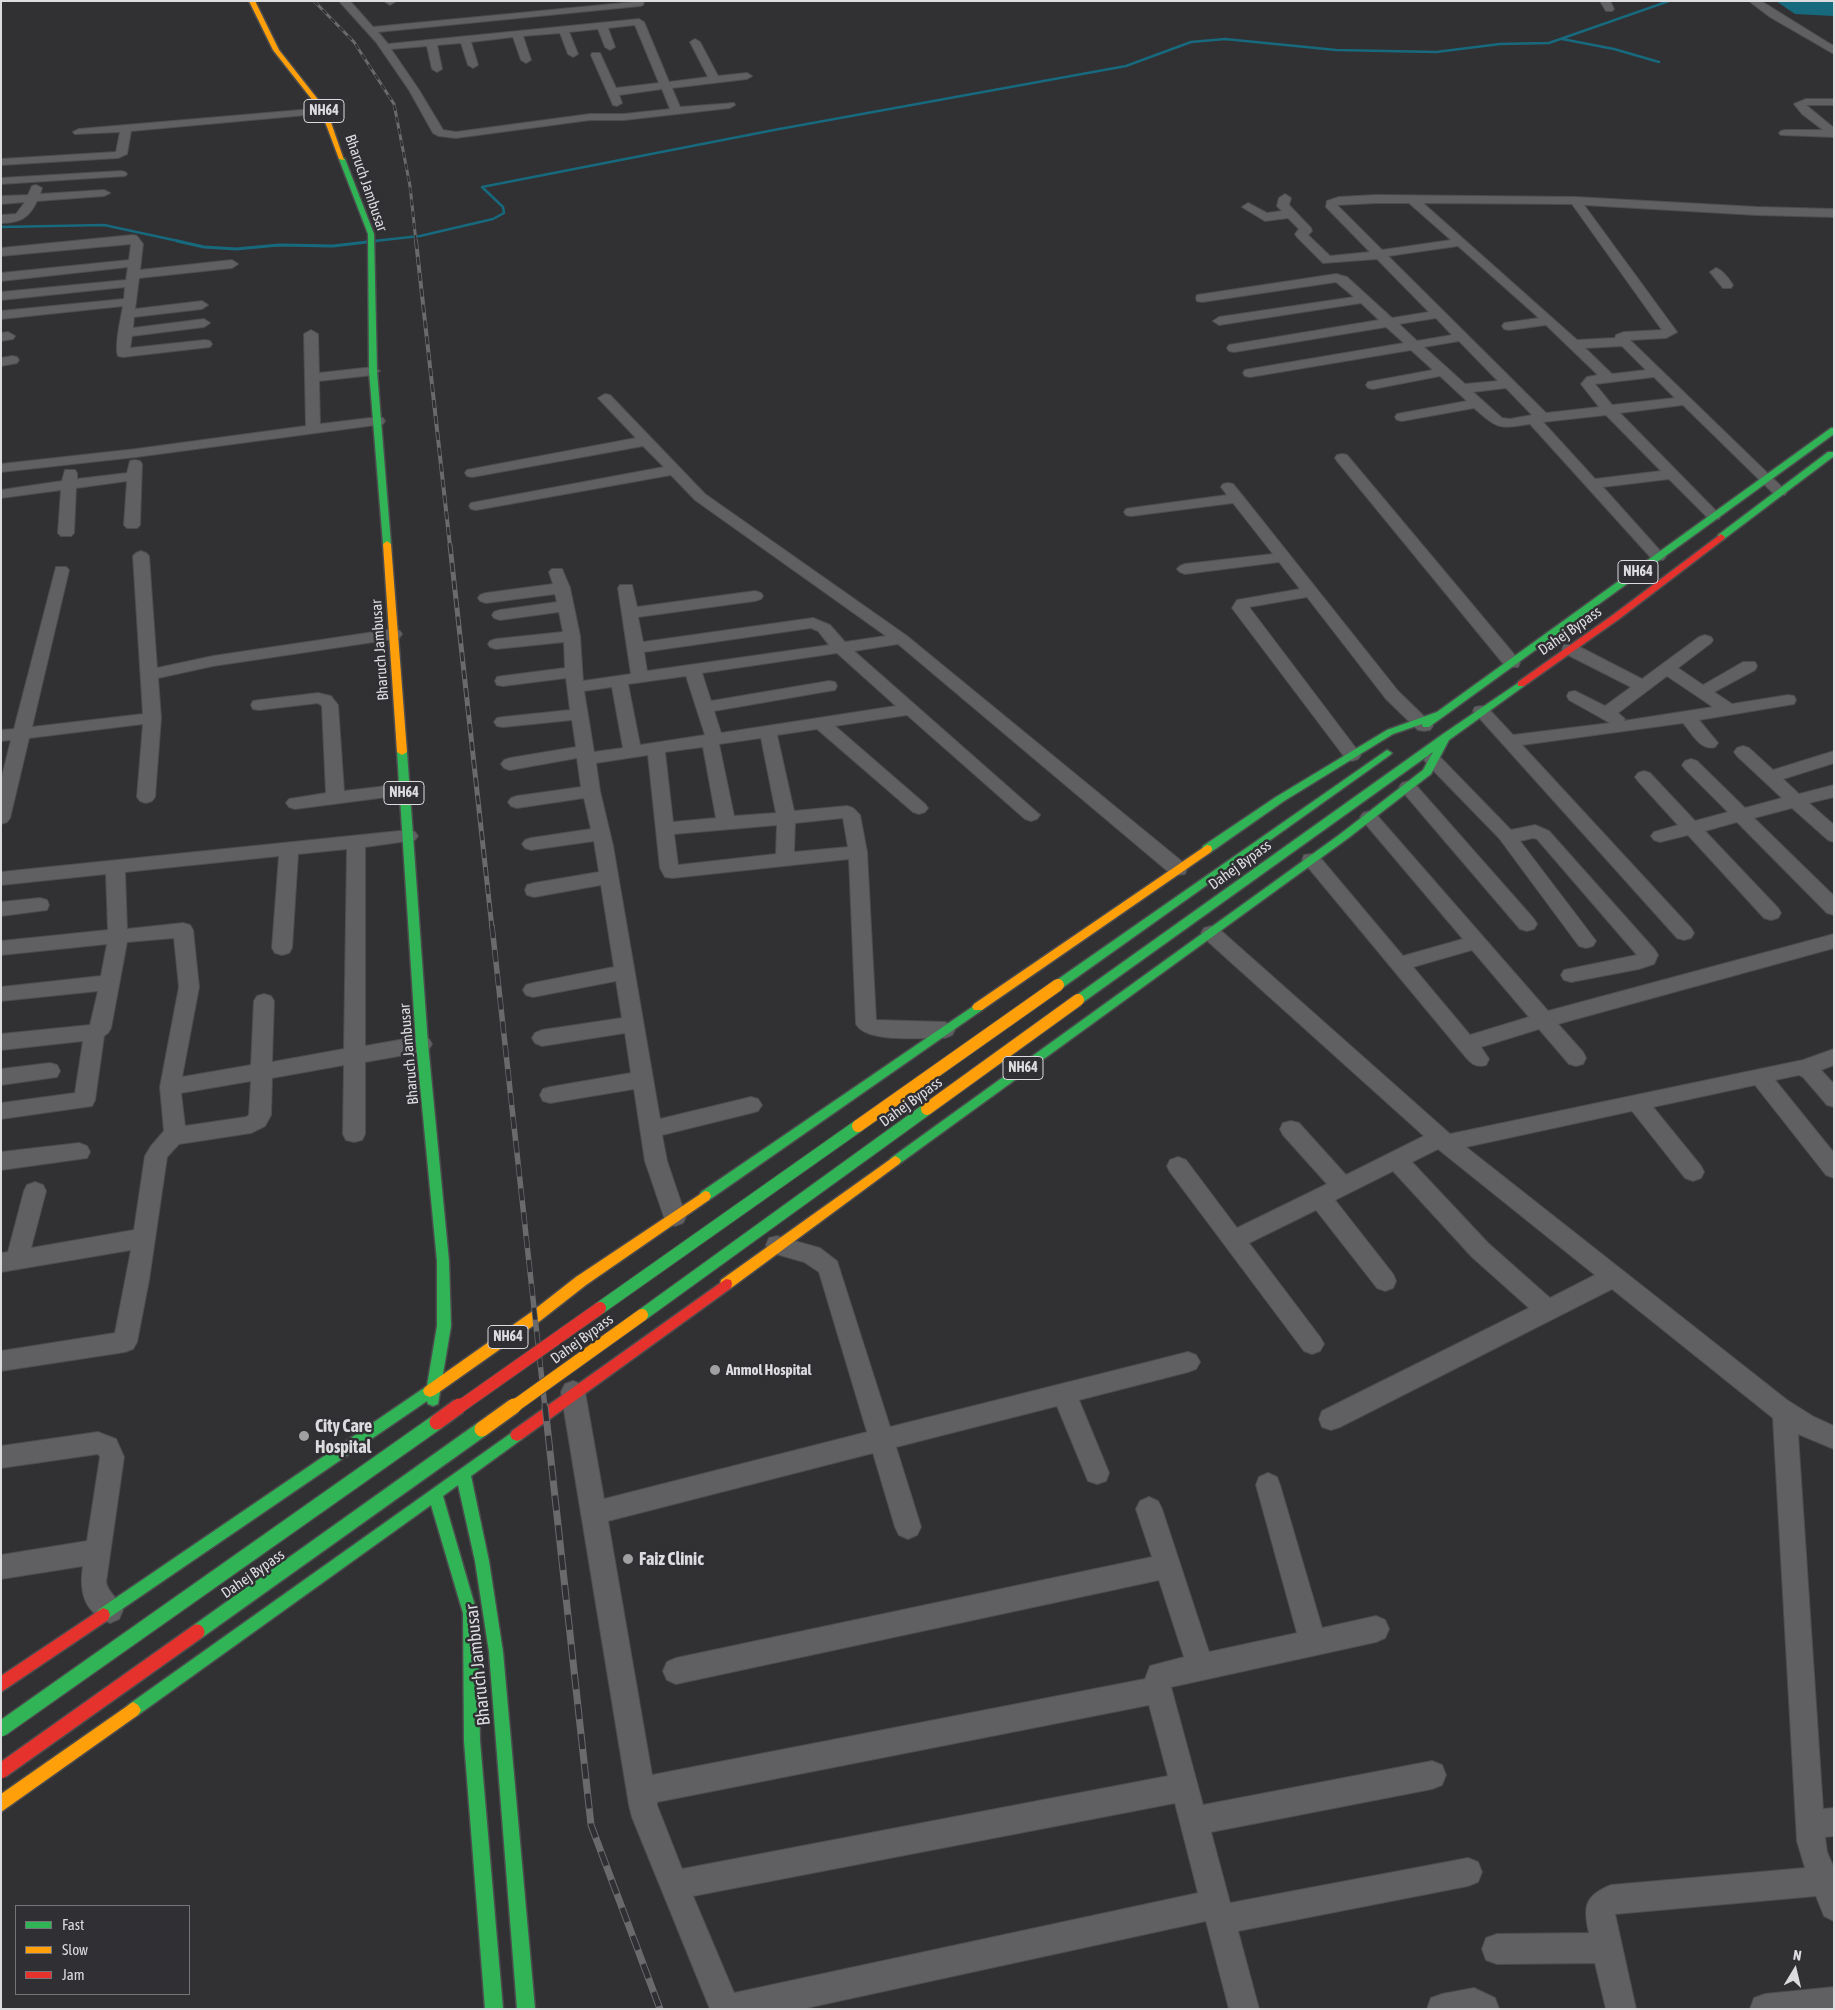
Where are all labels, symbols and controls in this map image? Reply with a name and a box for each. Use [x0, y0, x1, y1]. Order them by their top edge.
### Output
road number: NH64 [304, 100, 344, 122]
street label: Bharuch Jambusar [341, 132, 391, 234]
road number: NH64 [1618, 560, 1658, 584]
street label: Bharuch Jambusar [367, 599, 393, 701]
street label: Dahej Bypass [1535, 603, 1605, 659]
road number: NH64 [384, 781, 424, 804]
street label: Dahej Bypass [1205, 836, 1275, 894]
street label: Bharuch Jambusar [396, 1003, 422, 1105]
road number: NH64 [1003, 1056, 1043, 1080]
street label: Dahej Bypass [876, 1073, 946, 1131]
street label: Dahej Bypass [547, 1310, 617, 1368]
road number: NH64 [488, 1325, 528, 1348]
place label: Anmol Hospital [726, 1361, 811, 1379]
marker: Anmol Hospital [708, 1363, 722, 1377]
place label: City Care Hospital [315, 1415, 372, 1458]
marker: City Care Hospital [297, 1429, 311, 1443]
street label: Dahej Bypass [218, 1546, 288, 1602]
place label: Faiz Clinic [639, 1548, 704, 1570]
marker: Faiz Clinic [621, 1552, 635, 1566]
street label: Bharuch Jambusar [461, 1603, 495, 1727]
legend [15, 1905, 190, 1995]
text: Fast [62, 1916, 84, 1933]
text: Slow [62, 1941, 88, 1958]
north arrow [1770, 1945, 1820, 1995]
text: N [1792, 1947, 1803, 1964]
text: Jam [62, 1966, 85, 1983]

